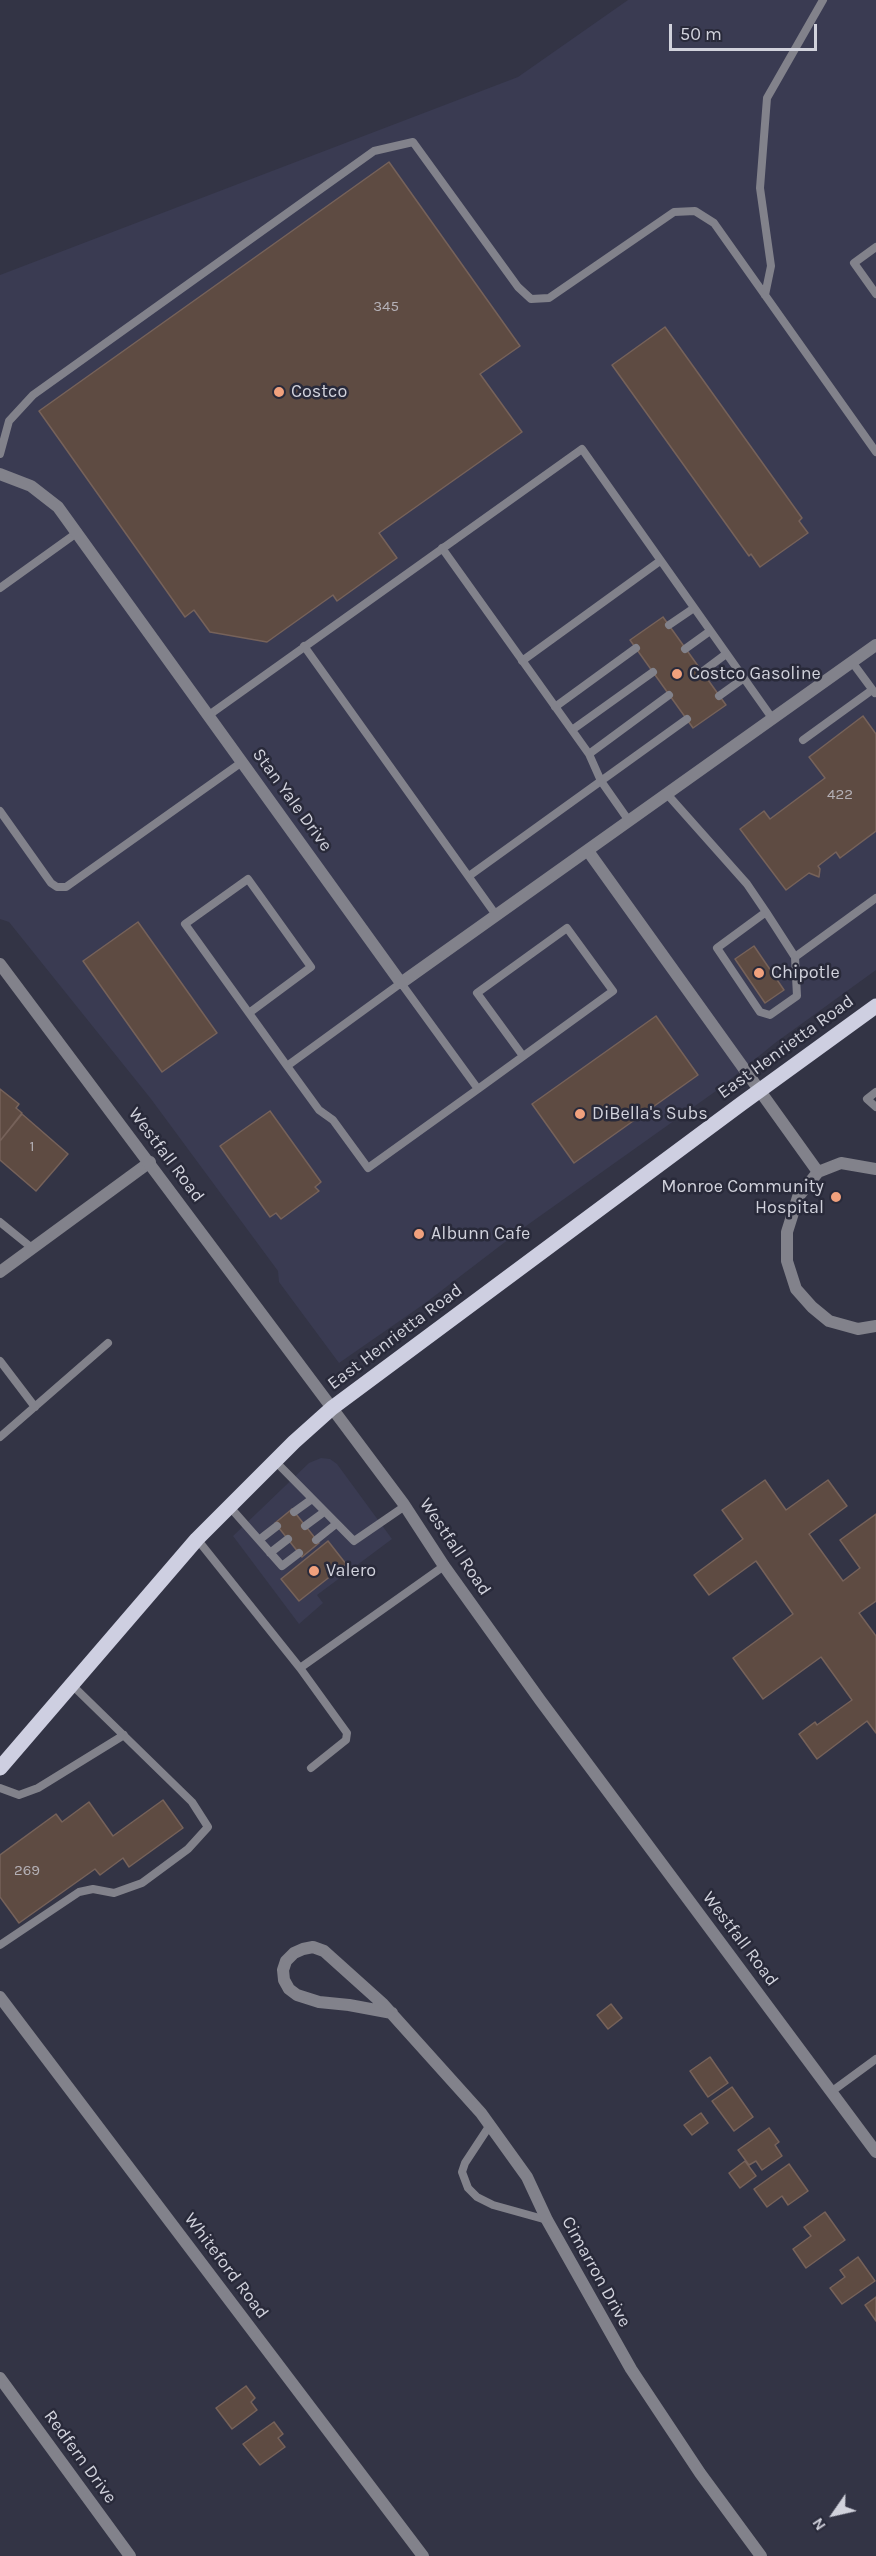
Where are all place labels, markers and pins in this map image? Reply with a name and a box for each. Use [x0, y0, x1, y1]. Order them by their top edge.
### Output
place label: Costco [291, 381, 347, 403]
marker: Costco [272, 385, 286, 399]
place label: Costco Gasoline [689, 663, 821, 685]
marker: Costco Gasoline [670, 667, 684, 681]
place label: Chipotle [771, 962, 840, 984]
marker: Chipotle [752, 966, 766, 980]
place label: DiBella's Subs [592, 1103, 708, 1125]
marker: DiBella's Subs [573, 1107, 587, 1121]
place label: Monroe Community Hospital [661, 1176, 824, 1218]
marker: Monroe Community Hospital [829, 1190, 843, 1204]
place label: Albunn Cafe [431, 1223, 530, 1245]
marker: Albunn Cafe [412, 1227, 426, 1241]
place label: Valero [326, 1560, 376, 1582]
marker: Valero [307, 1564, 321, 1578]

